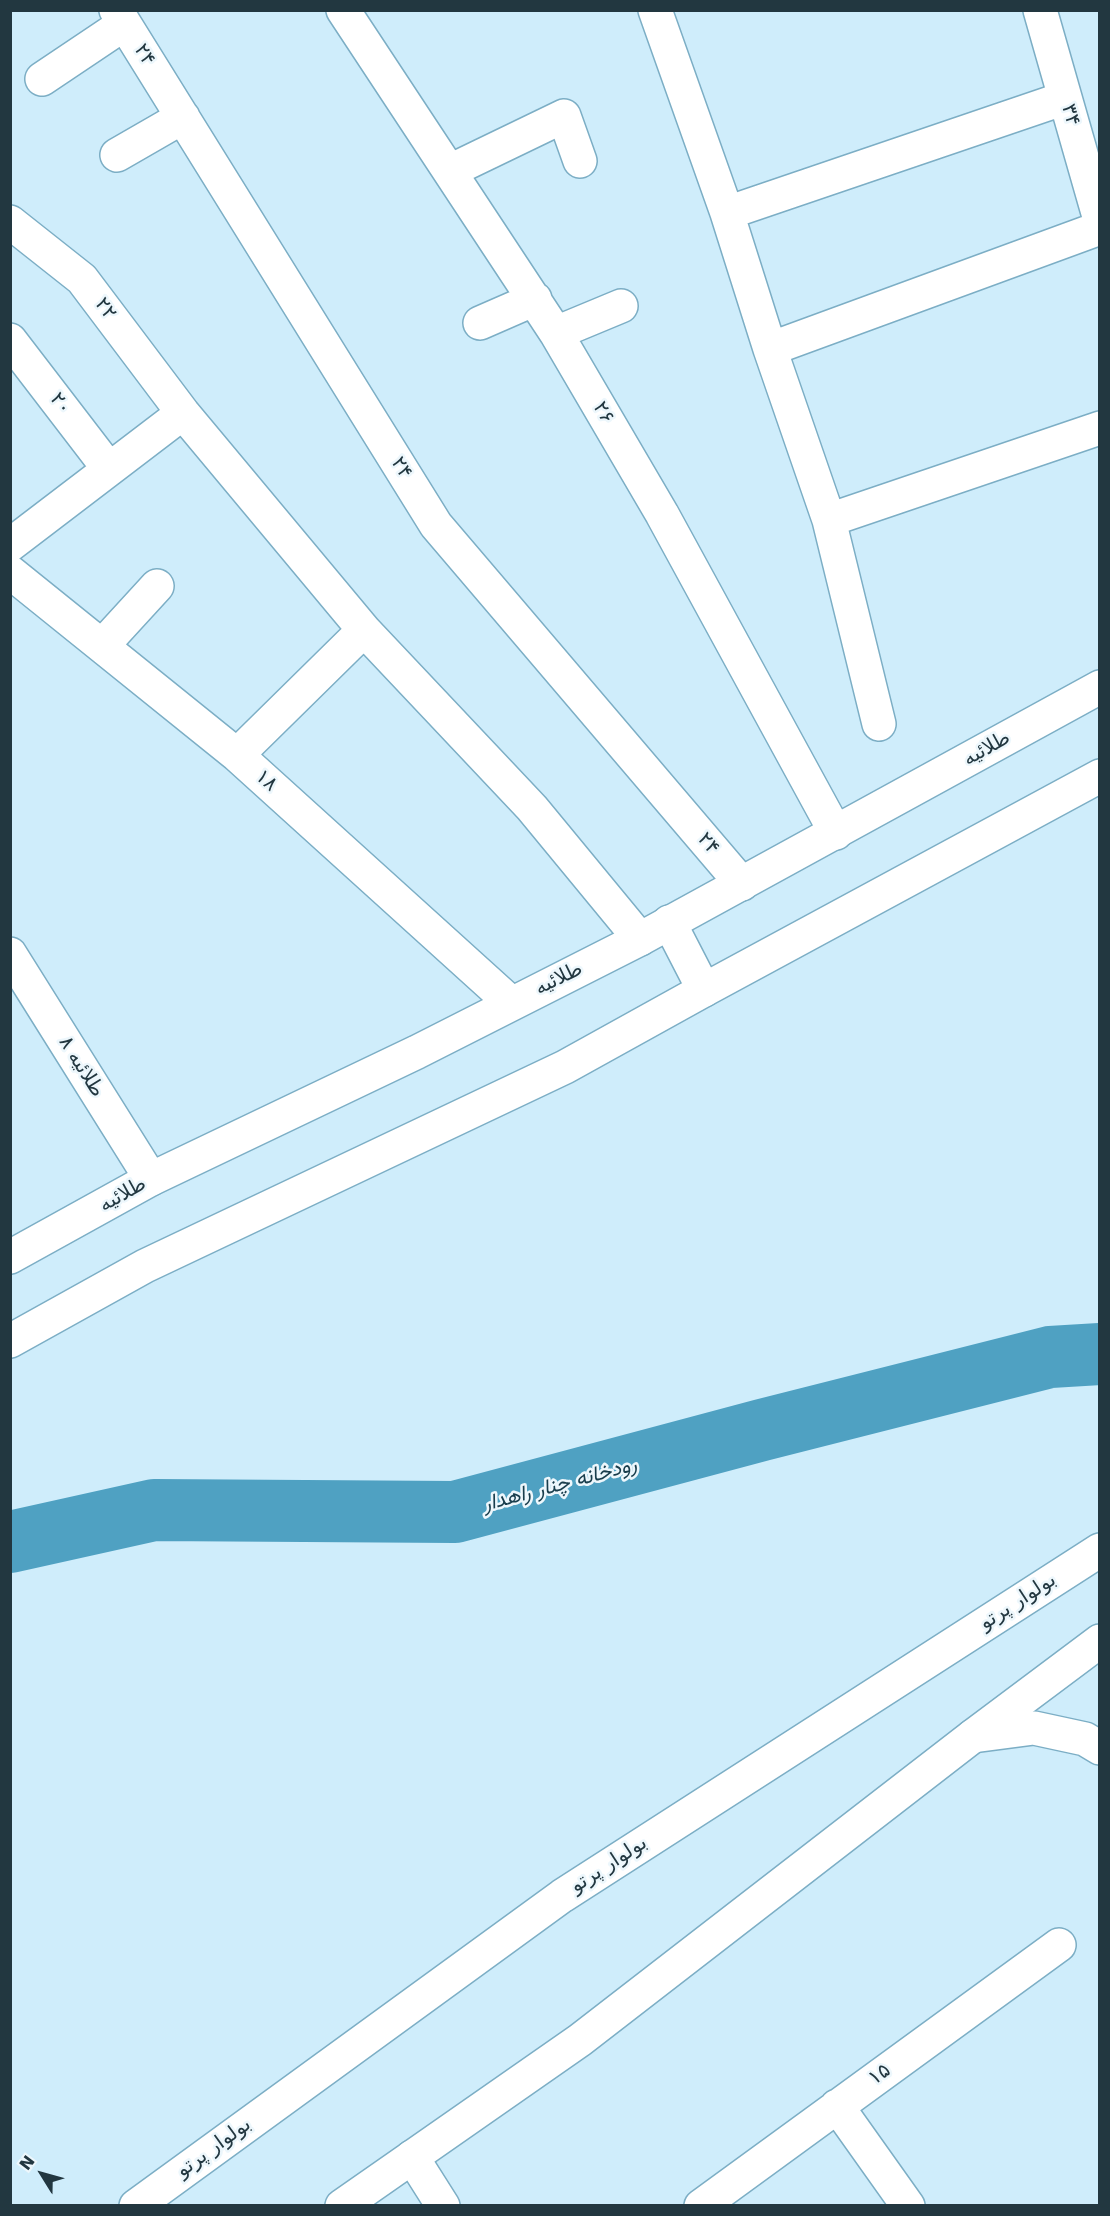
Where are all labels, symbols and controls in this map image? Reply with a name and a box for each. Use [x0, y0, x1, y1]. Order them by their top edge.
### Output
street label: ۲۴ [128, 40, 160, 70]
street label: ۳۴ [1056, 101, 1084, 129]
street label: ۲۲ [89, 293, 121, 325]
street label: ۲۰ [44, 388, 76, 420]
street label: ۲۶ [587, 398, 619, 428]
street label: ۲۴ [385, 453, 417, 483]
street label: طلائیه [959, 726, 1015, 772]
street label: ۱۸ [250, 765, 282, 797]
street label: ۲۴ [692, 828, 724, 860]
street label: طلائیه [531, 957, 587, 1001]
street label: طلائیه ۸ [53, 1032, 109, 1102]
street label: طلائیه [95, 1172, 151, 1218]
water label: رودخانه چنار راهدار [480, 1452, 640, 1518]
street label: بولوار پرتو [975, 1568, 1061, 1636]
street label: بولوار پرتو [566, 1831, 652, 1899]
street label: ۱۵ [864, 2059, 896, 2091]
street label: بولوار پرتو [172, 2113, 256, 2183]
north arrow [12, 2144, 72, 2204]
text: N [16, 2152, 39, 2174]

